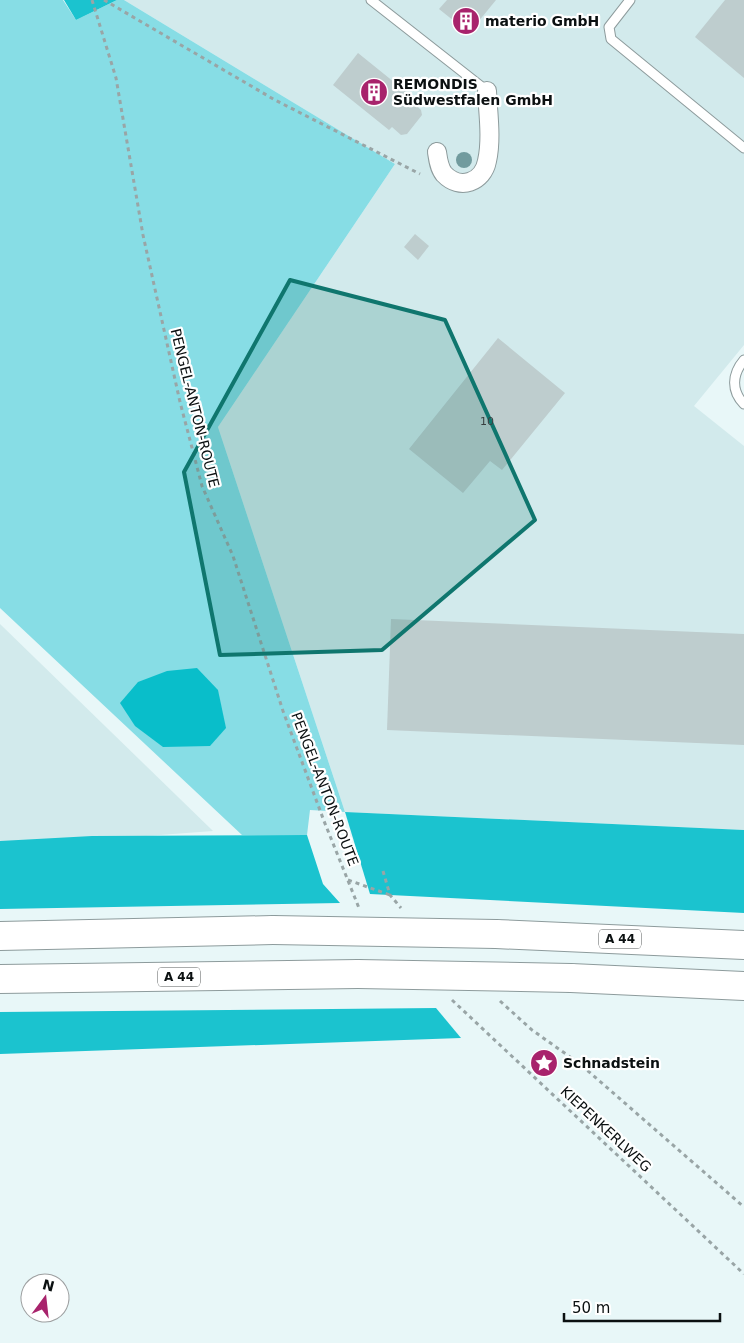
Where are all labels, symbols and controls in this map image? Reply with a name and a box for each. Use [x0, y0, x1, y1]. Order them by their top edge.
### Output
building icon: materio GmbH [451, 6, 481, 36]
place label: materio GmbH [485, 13, 599, 29]
place label: REMONDIS Südwestfalen GmbH [393, 76, 553, 108]
building icon: REMONDIS Südwestfalen GmbH [359, 77, 389, 107]
street label: PENGEL-ANTON-ROUTE [167, 327, 223, 489]
house number: 10 [480, 415, 494, 428]
street label: PENGEL-ANTON-ROUTE [288, 710, 362, 868]
road number: A 44 [599, 930, 641, 949]
road number: A 44 [158, 968, 200, 986]
place icon: Schnadstein [529, 1048, 559, 1078]
place label: Schnadstein [563, 1055, 660, 1071]
street label: KIEPENKERLWEG [557, 1083, 655, 1175]
north arrow [20, 1273, 70, 1323]
text: N [41, 1276, 56, 1295]
scale bar [564, 1290, 720, 1322]
text: 50 m [572, 1299, 610, 1317]

